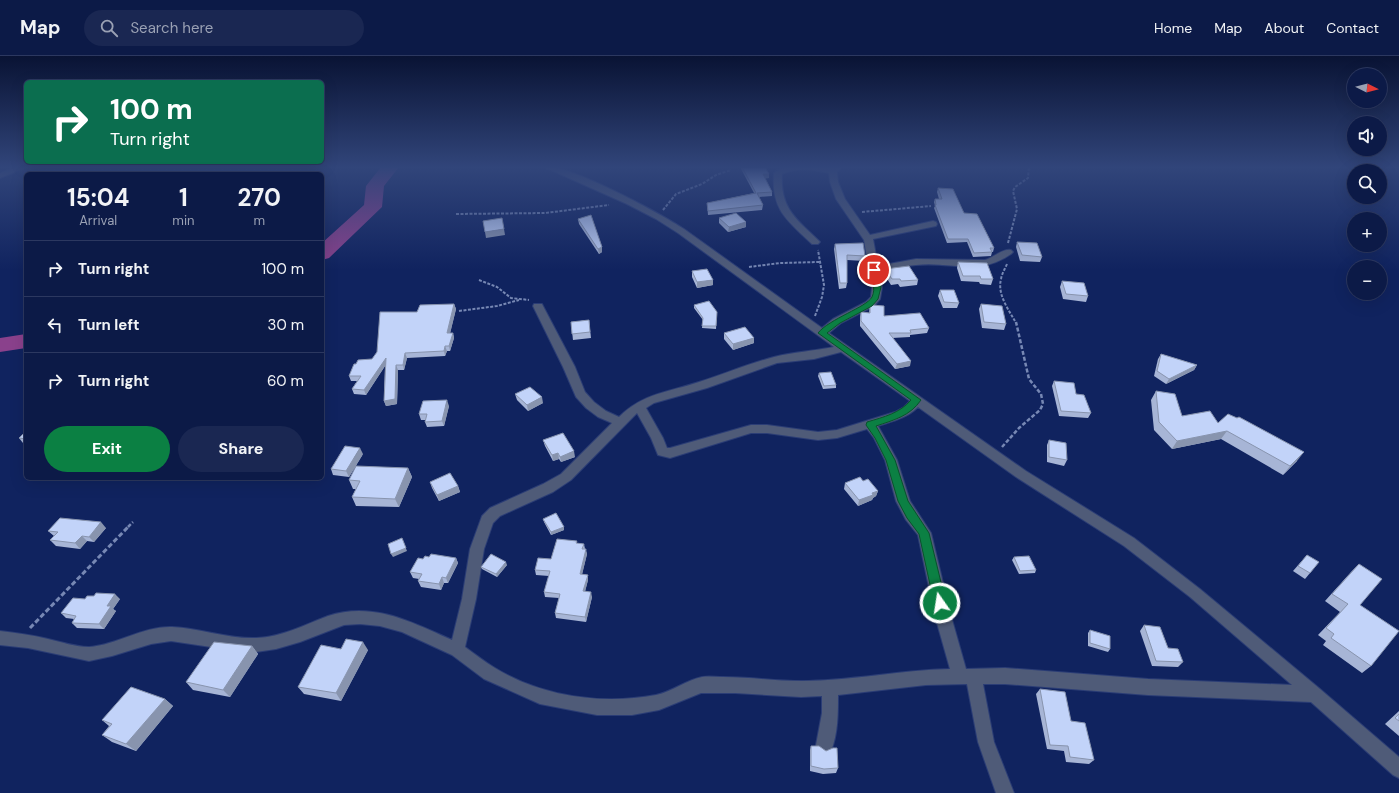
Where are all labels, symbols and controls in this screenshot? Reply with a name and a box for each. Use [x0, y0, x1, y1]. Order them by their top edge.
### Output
search box [84, 10, 364, 46]
text: Map [20, 15, 60, 40]
icon: search [98, 17, 120, 39]
text: Search here [130, 18, 213, 38]
text: Home [1154, 19, 1192, 37]
text: Map [1214, 19, 1242, 37]
text: About [1264, 19, 1304, 37]
text: Contact [1326, 19, 1379, 37]
north arrow [1347, 68, 1387, 108]
map controls [1347, 68, 1387, 300]
text: 100 m [110, 91, 193, 128]
icon: right [44, 96, 96, 148]
button: sound [1347, 116, 1387, 156]
text: Turn right [110, 127, 190, 151]
button: search [1347, 164, 1387, 204]
text: 15:04 [67, 182, 129, 213]
text: 1 [179, 182, 188, 213]
text: 270 [238, 182, 281, 213]
text: Arrival [79, 212, 117, 229]
text: min [172, 212, 195, 229]
text: m [253, 212, 265, 229]
button: + [1347, 212, 1387, 252]
pin [857, 253, 891, 287]
icon: right [44, 258, 66, 280]
text: Turn right [78, 259, 149, 279]
text: 100 m [261, 259, 304, 279]
icon: arrive [863, 259, 885, 281]
button: − [1347, 260, 1387, 300]
icon: left [44, 314, 66, 336]
text: Turn left [78, 315, 139, 335]
text: 30 m [268, 315, 304, 335]
icon: right [44, 370, 66, 392]
text: Turn right [78, 371, 149, 391]
text: 60 m [267, 371, 304, 391]
button: Exit [44, 426, 170, 472]
button: Share [178, 426, 304, 472]
position arrow [919, 582, 961, 624]

